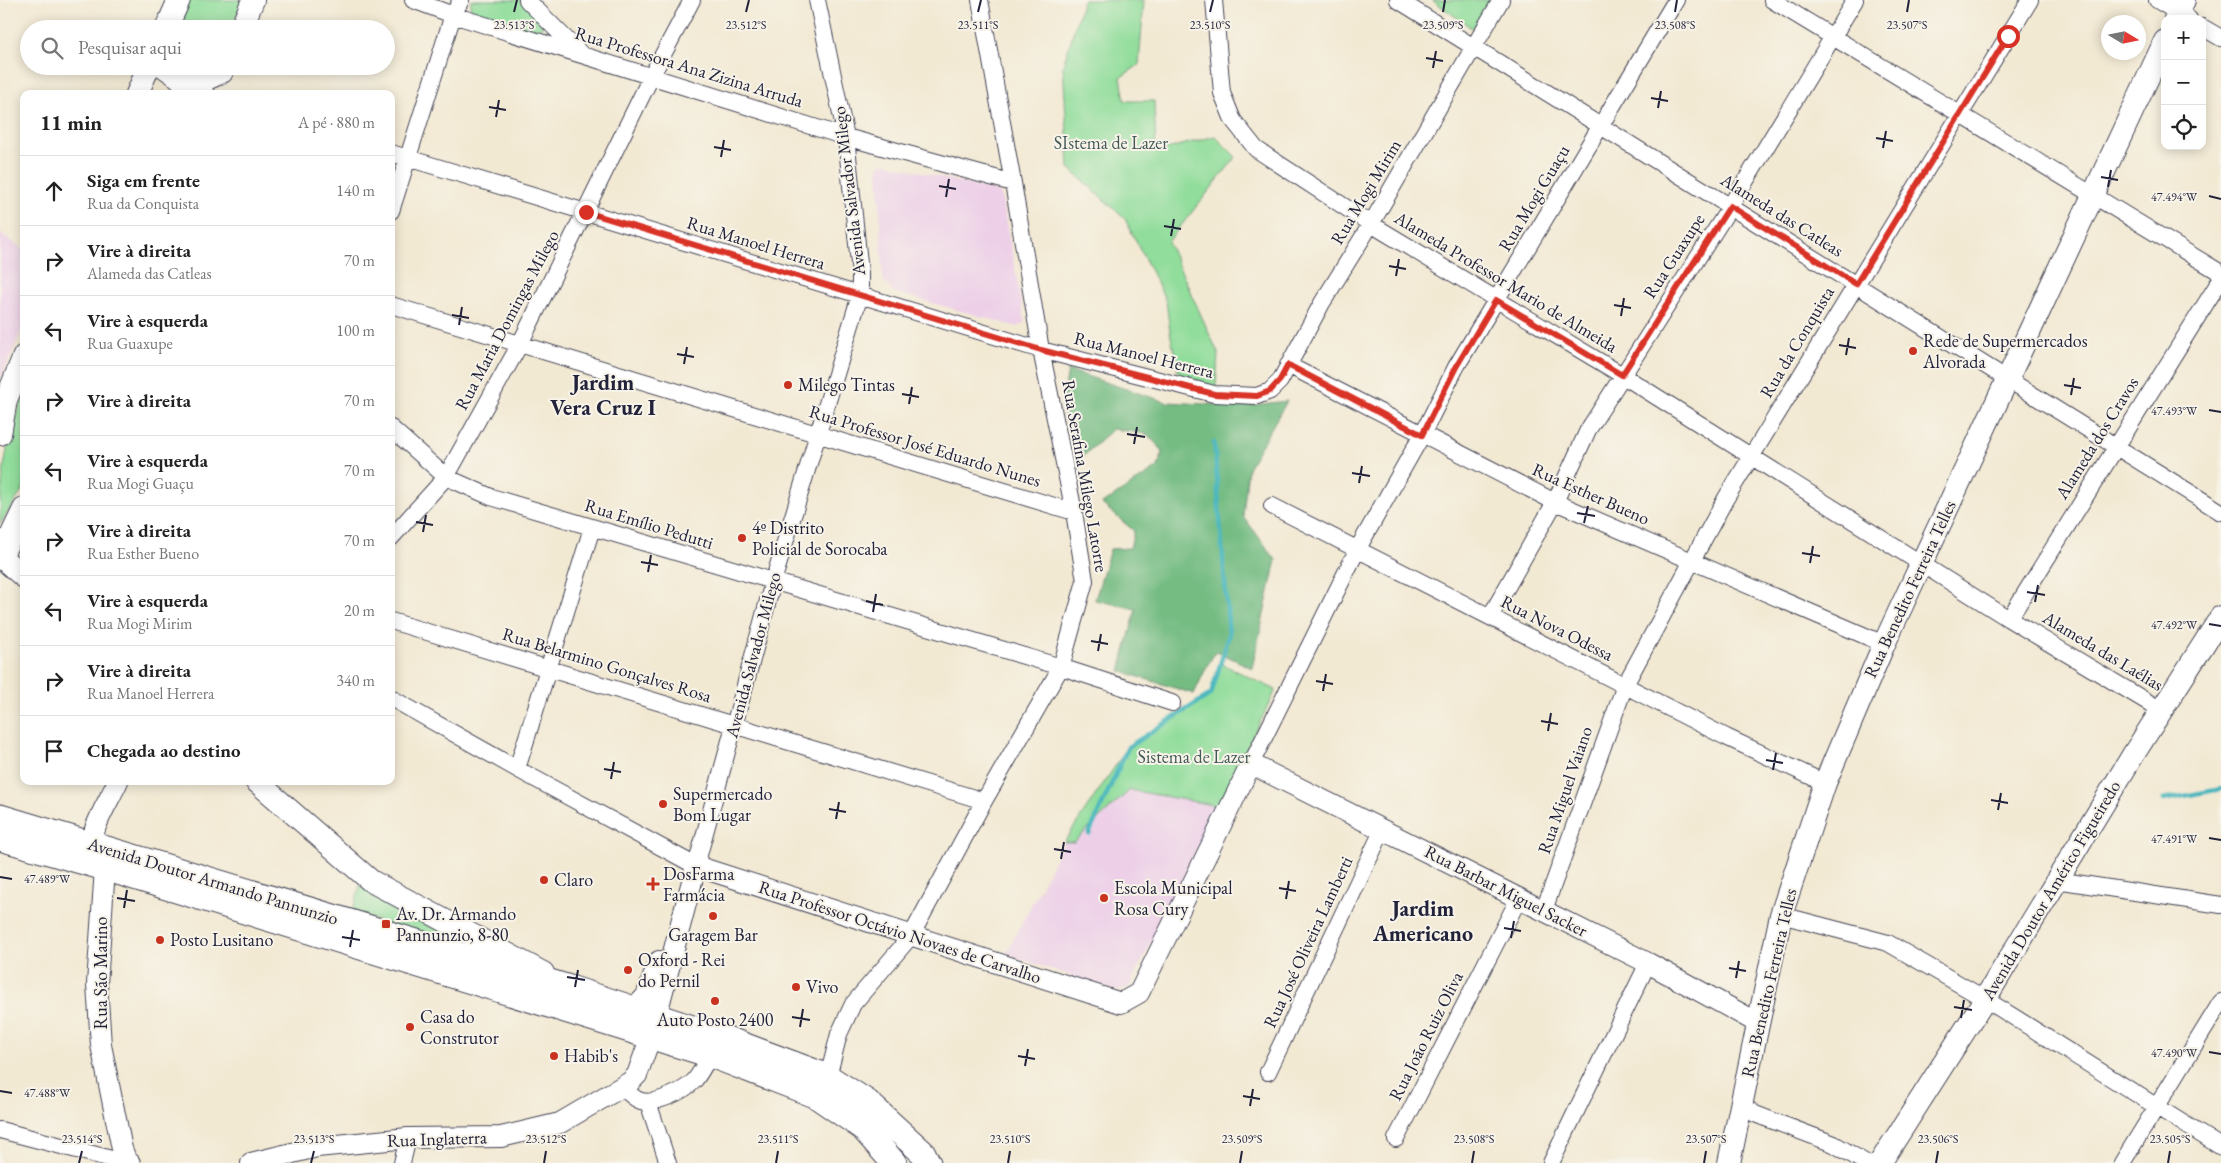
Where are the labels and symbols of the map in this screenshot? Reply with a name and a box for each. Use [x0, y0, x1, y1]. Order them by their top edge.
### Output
north arrow [2101, 15, 2146, 60]
text: 23.513°S [494, 17, 535, 33]
text: 23.512°S [726, 17, 767, 33]
text: 23.511°S [958, 17, 999, 33]
text: 23.510°S [1190, 17, 1231, 33]
text: 23.509°S [1423, 17, 1464, 33]
text: 23.508°S [1655, 17, 1696, 33]
text: 23.507°S [1887, 17, 1928, 33]
street label: Rua Professora Ana Zizina Arruda [572, 21, 807, 112]
route start [1997, 25, 2020, 48]
street label: Avenida Salvador Milego [827, 105, 870, 278]
park label: SIstema de Lazer [1054, 131, 1168, 154]
street label: Rua Mogi Mirim [1325, 135, 1406, 249]
street label: Rua Mogi Guaçu [1493, 140, 1575, 255]
street label: Alameda das Catleas [1716, 167, 1848, 262]
text: 47.494°W [2151, 189, 2198, 205]
route end [575, 201, 598, 224]
street label: Alameda Professor Mario de Almeida [1390, 205, 1623, 358]
street label: Rua Guaxupe [1638, 209, 1709, 302]
street label: Rua Manoel Herrera [684, 211, 829, 275]
street label: Rua Maria Domingas Milego [449, 226, 564, 414]
street label: Rua da Conquista [1754, 281, 1839, 402]
street label: Rua Manoel Herrera [1072, 326, 1217, 383]
place label: Rede de Supermercados Alvorada [1922, 329, 2088, 373]
marker: Rede de Supermercados Alvorada [1907, 345, 1919, 357]
district label: Jardim Vera Cruz I [550, 368, 656, 422]
street label: Alameda dos Cravos [2049, 372, 2143, 504]
place label: Milego Tintas [798, 373, 895, 396]
street label: Rua Serafina Milego Latorre [1057, 378, 1114, 574]
marker: Milego Tintas [782, 379, 794, 391]
street label: Rua Professor José Eduardo Nunes [807, 399, 1044, 492]
text: 47.493°W [2151, 403, 2198, 419]
street label: Rua Esther Bueno [1529, 457, 1654, 530]
street label: Rua Emílio Pedutti [582, 493, 717, 554]
street label: Rua Benedito Ferreira Telles [1858, 496, 1961, 681]
place label: 4º Distrito Policial de Sorocaba [752, 516, 888, 560]
marker: 4º Distrito Policial de Sorocaba [736, 532, 748, 544]
street label: Avenida Salvador Milego [719, 569, 786, 741]
street label: Rua Nova Odessa [1497, 589, 1618, 666]
street label: Alameda das Laélias [2038, 605, 2168, 696]
text: 47.492°W [2151, 617, 2198, 633]
street label: Rua Belarmino Gonçalves Rosa [500, 622, 715, 708]
street label: Rua Miguel Vaiano [1532, 723, 1597, 857]
park label: Sistema de Lazer [1138, 745, 1250, 768]
street label: Avenida Doutor Américo Figueiredo [1975, 776, 2125, 1005]
place label: Supermercado Bom Lugar [673, 782, 773, 826]
marker: Supermercado Bom Lugar [657, 798, 669, 810]
street label: Avenida Doutor Armando Pannunzio [84, 831, 341, 930]
text: 47.491°W [2151, 831, 2198, 847]
street label: Rua Barbar Miguel Sacker [1421, 839, 1592, 942]
street label: Rua José Oliveira Lamberti [1258, 852, 1358, 1031]
place label: DosFarma Farmácia [663, 862, 735, 906]
place label: Claro [554, 868, 593, 891]
text: 47.489°W [24, 871, 71, 887]
marker: Claro [538, 874, 550, 886]
street label: Rua Professor Octávio Novaes de Carvalho [756, 875, 1044, 988]
place label: Escola Municipal Rosa Cury [1114, 876, 1233, 920]
marker: DosFarma Farmácia [647, 878, 659, 890]
street label: Rua Benedito Ferreira Telles [1736, 886, 1802, 1080]
marker: Escola Municipal Rosa Cury [1098, 892, 1110, 904]
district label: Jardim Americano [1372, 894, 1473, 948]
place label: Av. Dr. Armando Pannunzio, 8-80 [395, 902, 516, 946]
marker: Garagem Bar [707, 910, 719, 922]
street label: Rua São Marino [89, 916, 112, 1030]
marker: Av. Dr. Armando Pannunzio, 8-80 [380, 918, 392, 930]
place label: Garagem Bar [668, 923, 758, 946]
place label: Posto Lusitano [170, 928, 273, 951]
marker: Posto Lusitano [154, 934, 166, 946]
place label: Oxford - Rei do Pernil [638, 948, 726, 992]
marker: Oxford - Rei do Pernil [622, 964, 634, 976]
street label: Rua João Ruiz Oliva [1383, 967, 1468, 1104]
place label: Vivo [806, 975, 839, 998]
marker: Vivo [790, 981, 802, 993]
marker: Auto Posto 2400 [709, 995, 721, 1007]
place label: Casa do Construtor [420, 1005, 499, 1049]
place label: Auto Posto 2400 [656, 1008, 774, 1031]
marker: Casa do Construtor [404, 1021, 416, 1033]
place label: Habib's [564, 1044, 618, 1067]
text: 47.490°W [2151, 1045, 2198, 1061]
marker: Habib's [548, 1050, 560, 1062]
text: 47.488°W [24, 1085, 71, 1101]
street label: Rua Inglaterra [387, 1125, 488, 1152]
text: 23.514°S [62, 1131, 103, 1147]
text: 23.513°S [294, 1131, 335, 1147]
text: 23.512°S [526, 1131, 567, 1147]
text: 23.511°S [758, 1131, 799, 1147]
text: 23.510°S [990, 1131, 1031, 1147]
text: 23.509°S [1222, 1131, 1263, 1147]
text: 23.508°S [1454, 1131, 1495, 1147]
text: 23.507°S [1686, 1131, 1727, 1147]
text: 23.506°S [1918, 1131, 1959, 1147]
text: 23.505°S [2150, 1131, 2191, 1147]

